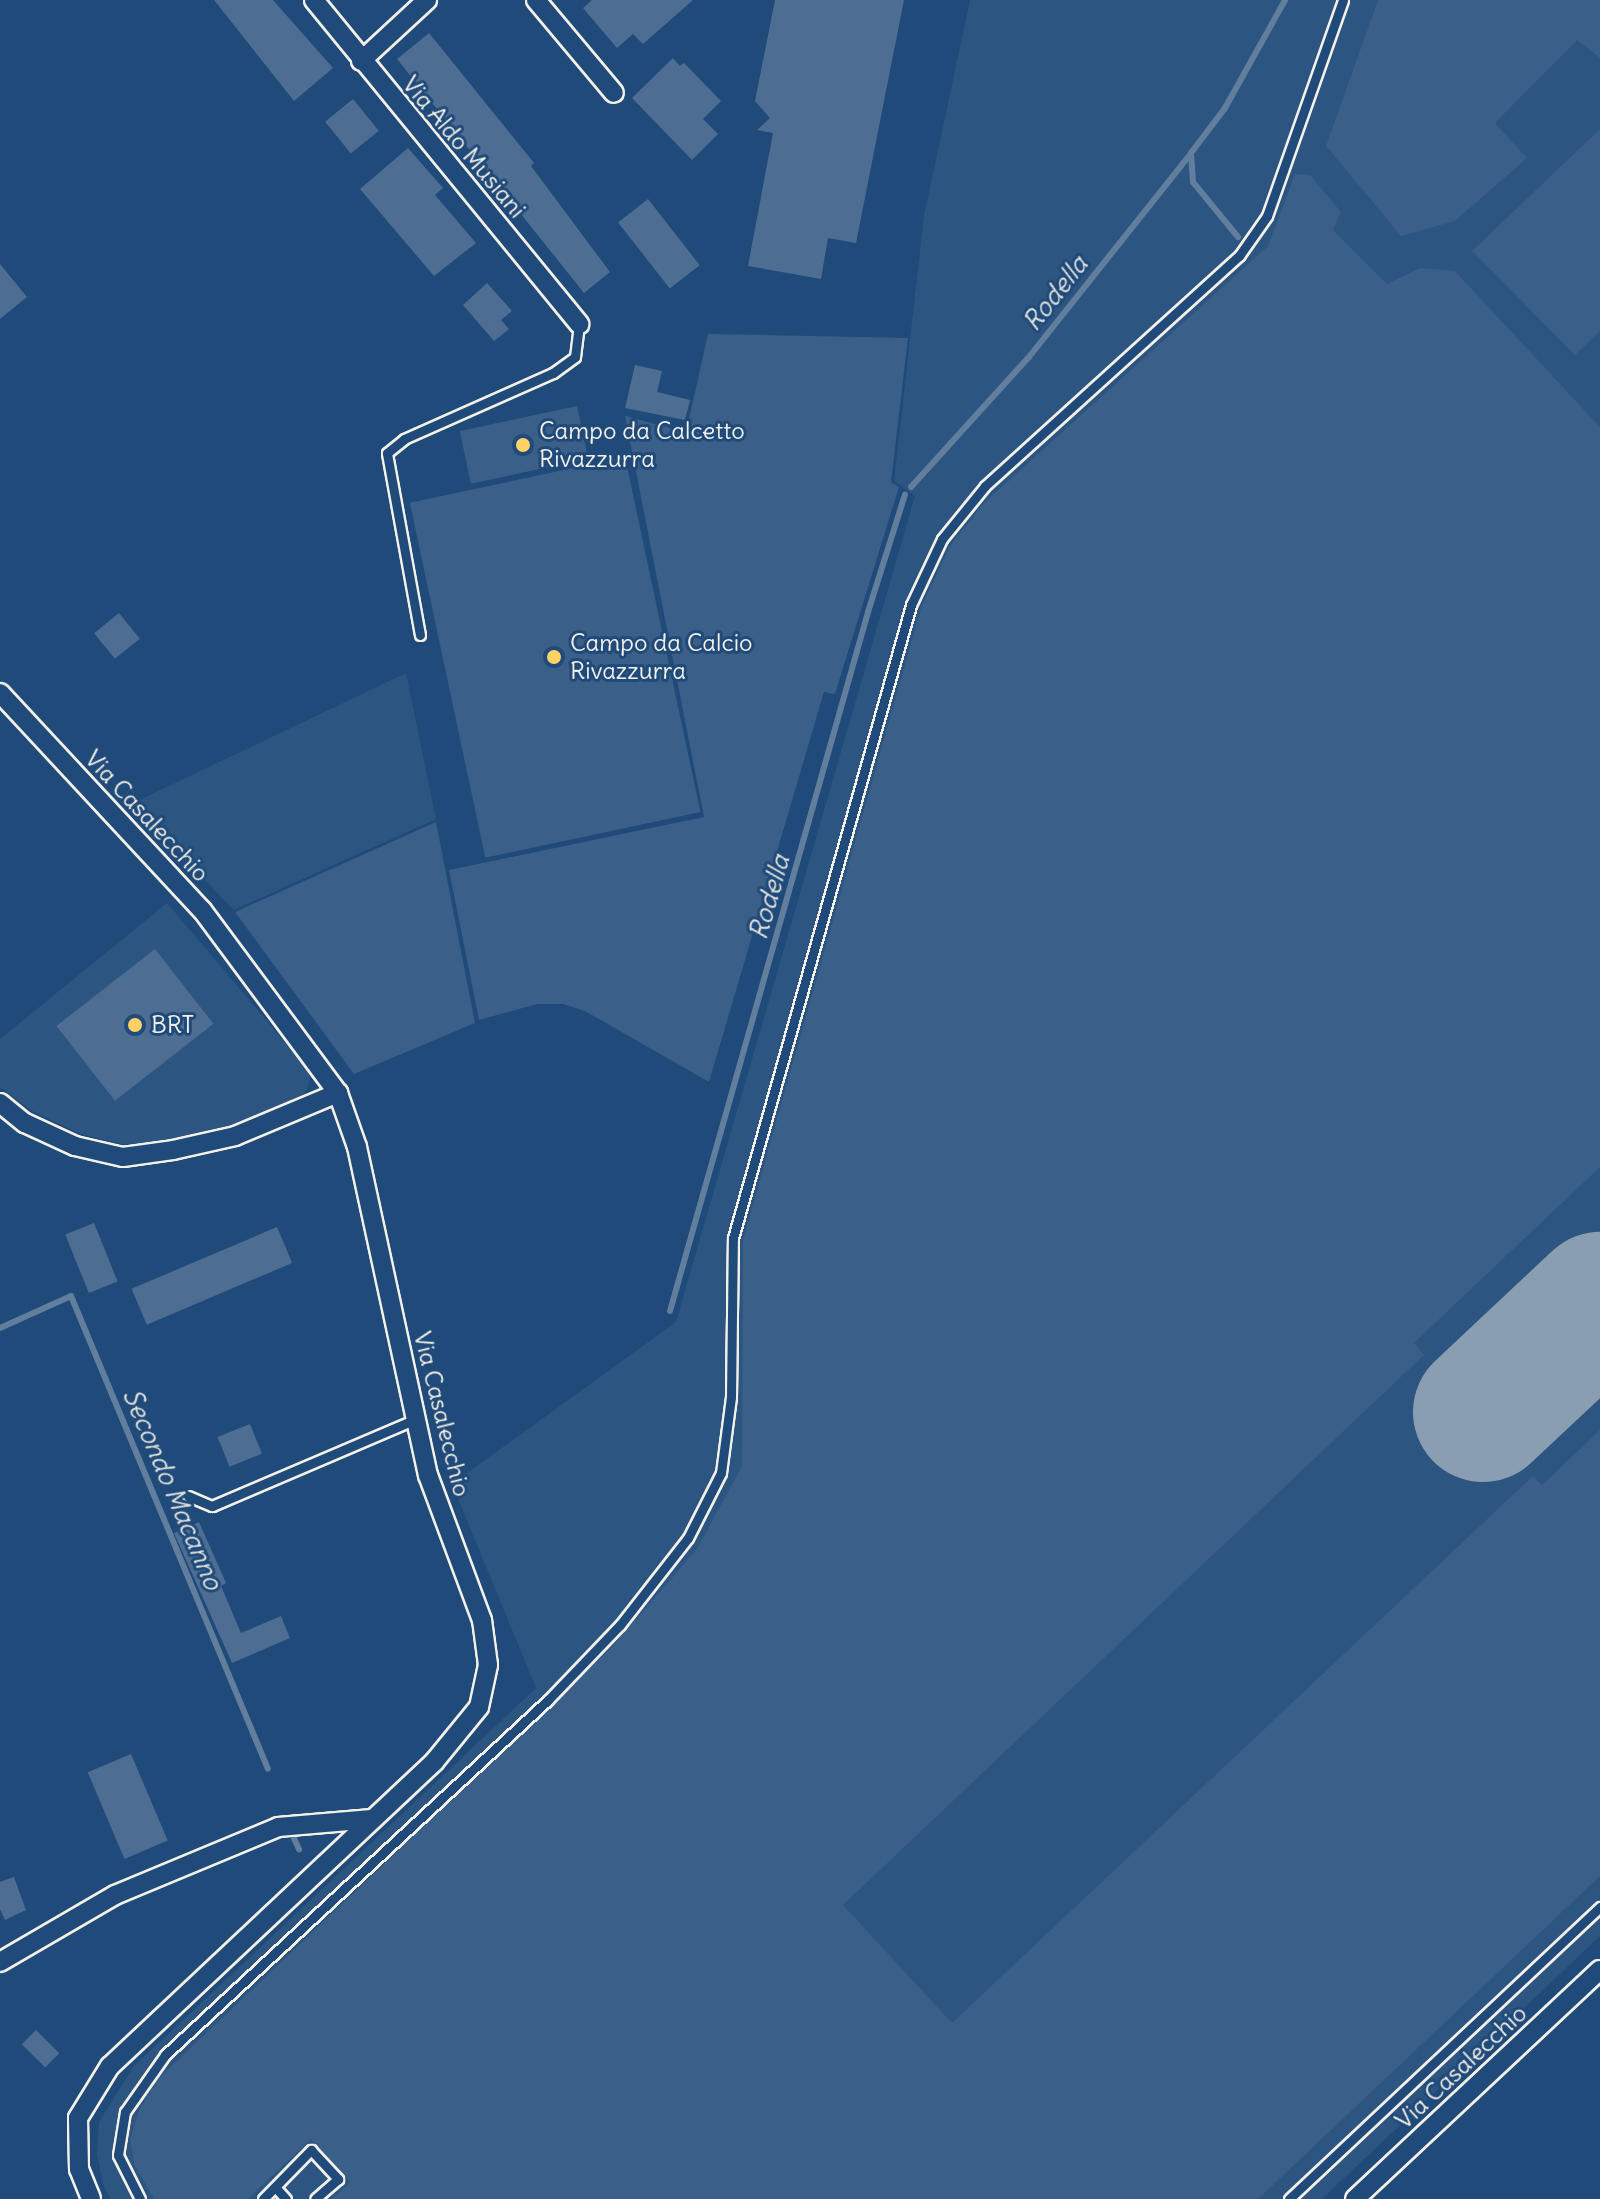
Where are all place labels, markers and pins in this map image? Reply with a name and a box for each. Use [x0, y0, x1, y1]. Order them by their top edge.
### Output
place label: Campo da Calcetto Rivazzurra [539, 417, 745, 473]
marker: Campo da Calcetto Rivazzurra [514, 436, 532, 454]
place label: Campo da Calcio Rivazzurra [570, 629, 753, 685]
marker: Campo da Calcio Rivazzurra [545, 648, 563, 666]
place label: BRT [151, 1011, 194, 1039]
marker: BRT [126, 1016, 144, 1034]

